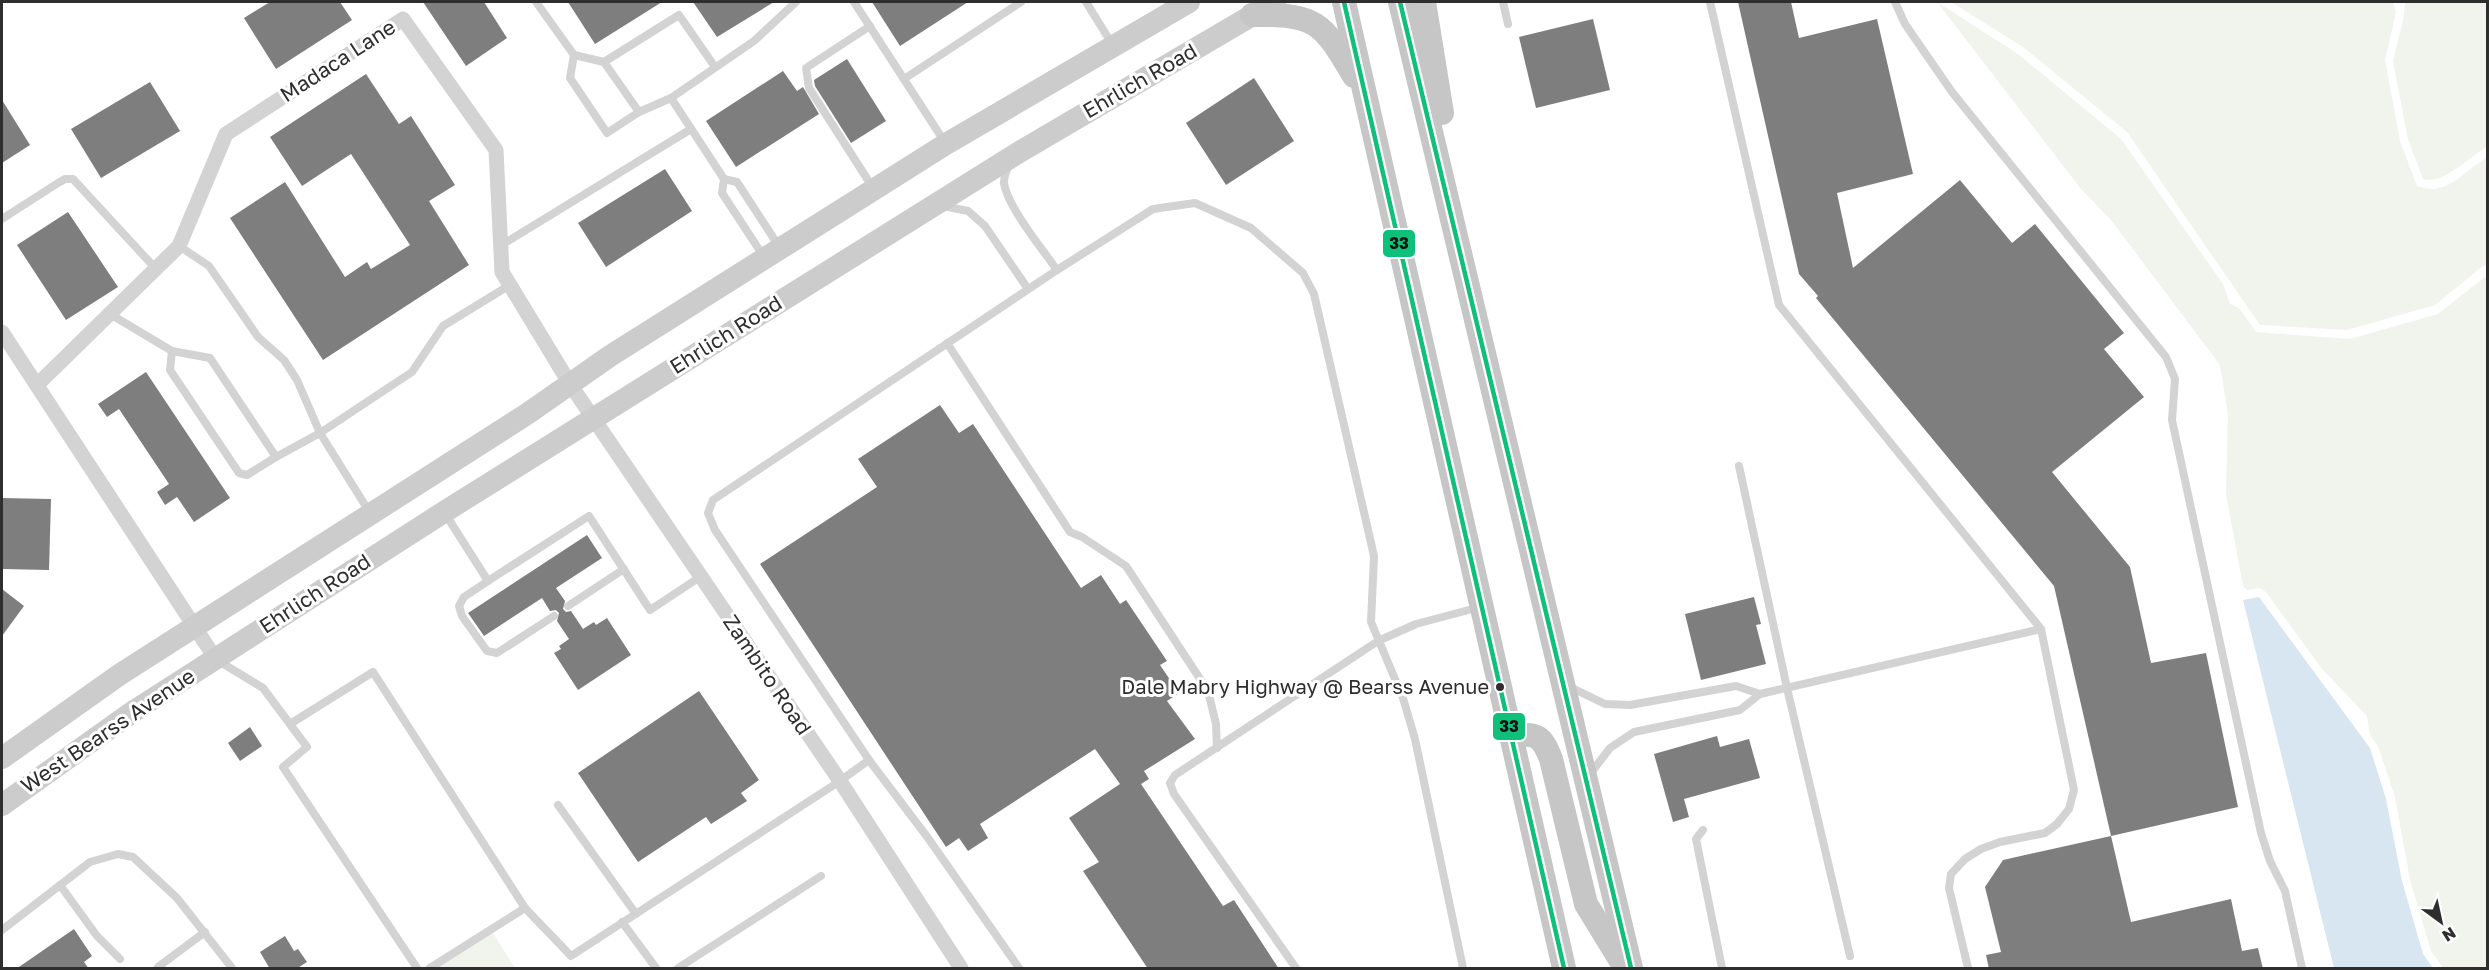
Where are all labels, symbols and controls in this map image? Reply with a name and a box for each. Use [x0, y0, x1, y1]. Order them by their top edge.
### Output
street label: Madaca Lane [275, 13, 400, 107]
street label: Ehrlich Road [1078, 37, 1201, 123]
line badge: 33 [1382, 229, 1416, 258]
text: 33 [1389, 233, 1409, 253]
street label: Ehrlich Road [665, 289, 786, 379]
street label: Ehrlich Road [254, 548, 375, 639]
street label: Zambito Road [718, 609, 818, 739]
street label: West Bearss Avenue [16, 662, 199, 798]
place label: Dale Mabry Highway @ Bearss Avenue [1121, 674, 1489, 698]
marker: Dale Mabry Highway @ Bearss Avenue [1494, 681, 1506, 693]
line badge: 33 [1492, 712, 1526, 741]
text: 33 [1499, 716, 1519, 736]
north arrow [2411, 892, 2471, 952]
text: N [2439, 923, 2460, 946]

